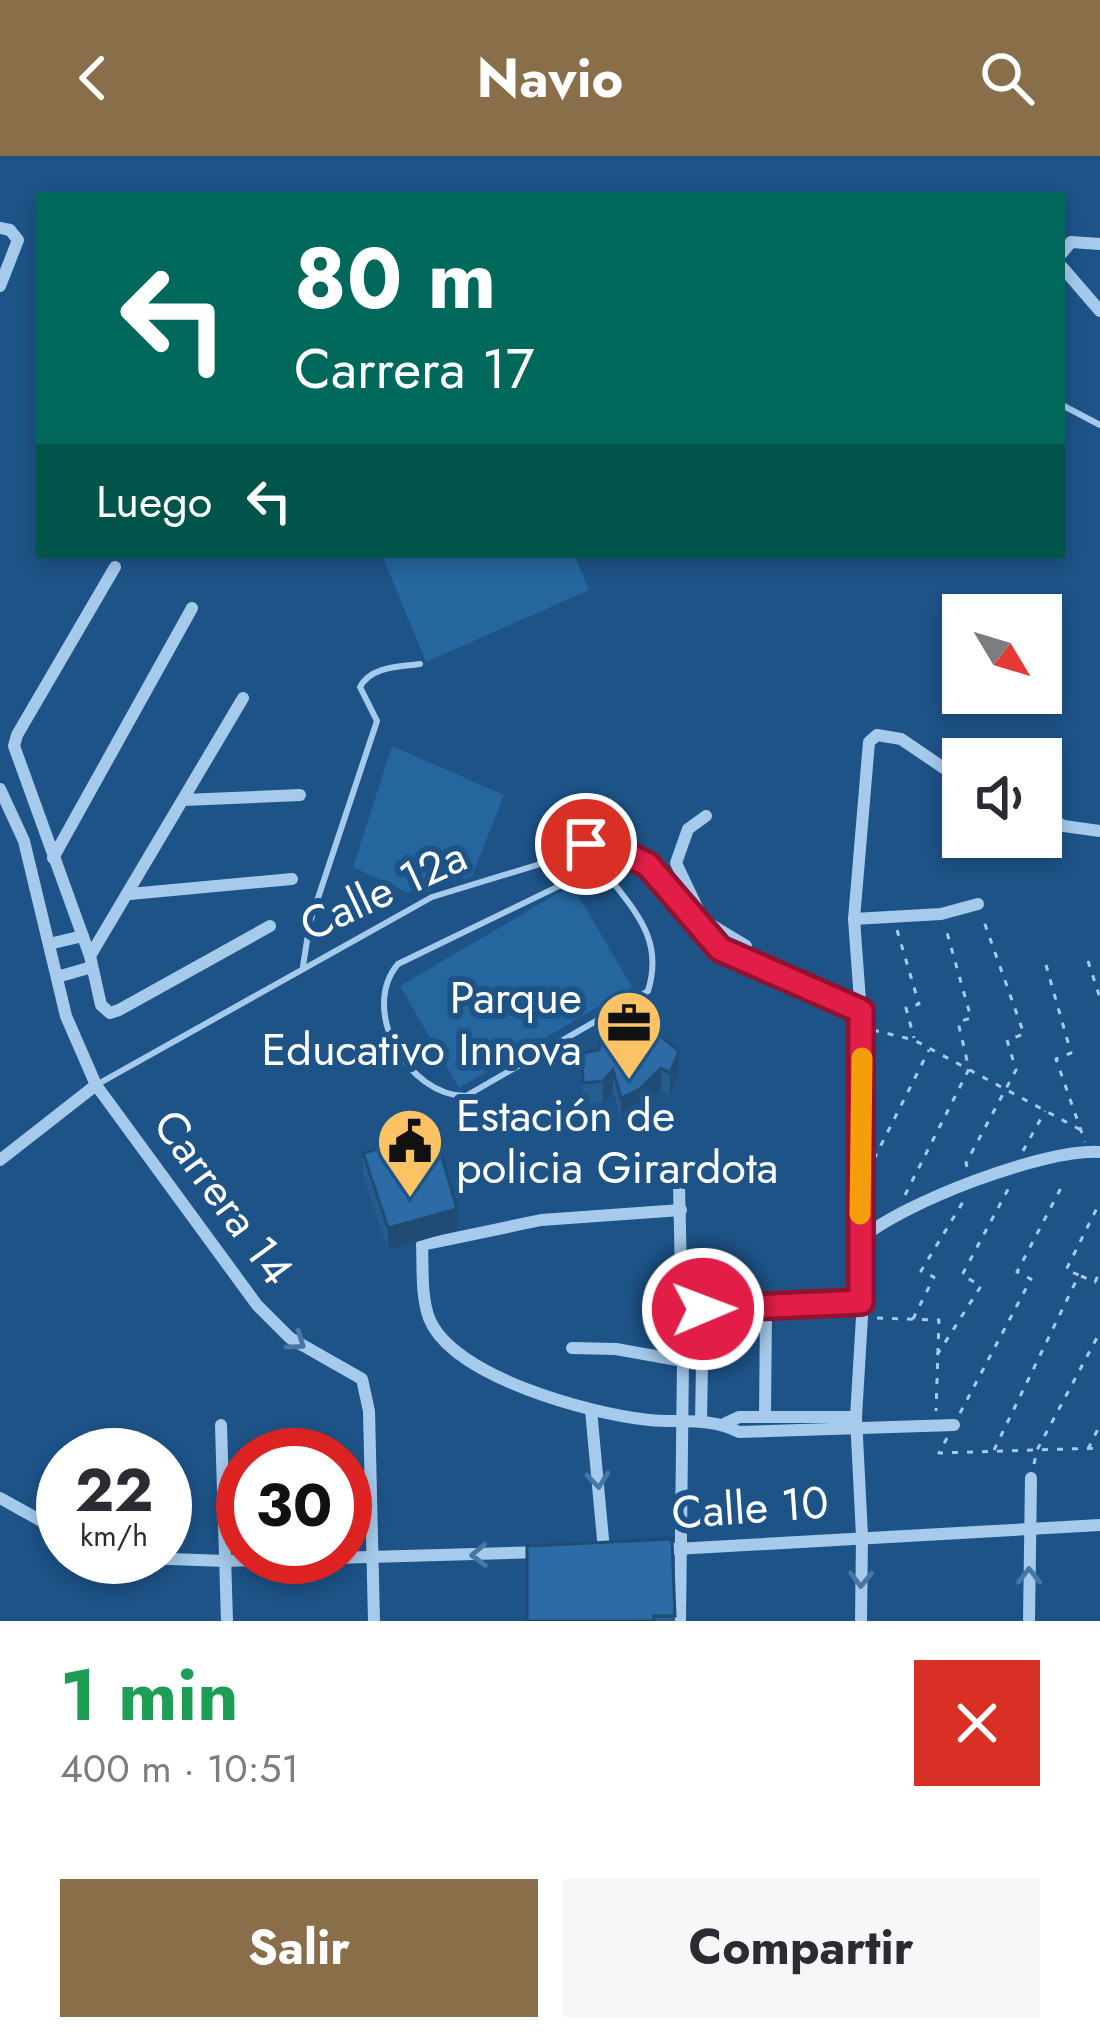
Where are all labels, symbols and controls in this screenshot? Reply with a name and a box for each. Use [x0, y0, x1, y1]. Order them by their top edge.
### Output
text: Navio [477, 39, 623, 117]
icon: back [60, 45, 126, 111]
icon: search [974, 45, 1040, 111]
text: 80 m [294, 218, 496, 340]
icon: left [96, 240, 252, 396]
text: Carrera 17 [294, 330, 534, 408]
icon: left [236, 468, 302, 534]
text: Luego [96, 469, 212, 534]
north arrow [942, 594, 1062, 714]
map controls [942, 594, 1062, 858]
button: sound [942, 738, 1062, 858]
pin [535, 793, 637, 895]
icon: arrive [553, 811, 619, 877]
street label: Calle 12a [289, 824, 477, 957]
place label: Parque Educativo Innova [262, 965, 582, 1082]
office icon: Parque Educativo Innova [594, 988, 664, 1082]
place label: Estación de policia Girardota [456, 1083, 778, 1200]
street label: Carrera 14 [138, 1096, 310, 1298]
public building icon: Estación de policia Girardota [375, 1106, 445, 1200]
position arrow [640, 1246, 766, 1372]
one-way arrow [284, 1327, 305, 1349]
speed limit sign: 30 [216, 1428, 372, 1584]
text: 22 [75, 1447, 153, 1534]
one-way arrow [584, 1470, 610, 1490]
street label: Calle 10 [669, 1470, 831, 1545]
text: km/h [80, 1514, 148, 1557]
one-way arrow [469, 1542, 488, 1568]
one-way arrow [1016, 1566, 1042, 1584]
one-way arrow [849, 1570, 875, 1589]
text: 1 min [60, 1643, 239, 1747]
button: close [914, 1660, 1040, 1786]
text: 400 m · 10:51 [60, 1740, 299, 1797]
button: Salir [60, 1879, 538, 2017]
button: Compartir [562, 1879, 1040, 2017]

